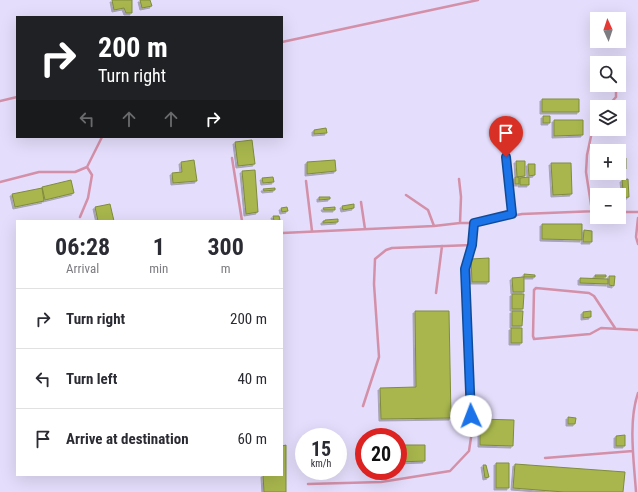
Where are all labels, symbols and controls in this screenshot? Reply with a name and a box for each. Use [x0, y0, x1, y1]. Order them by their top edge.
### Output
north arrow [590, 12, 626, 48]
map controls [590, 12, 626, 224]
text: 200 m [98, 31, 168, 64]
icon: right [32, 32, 84, 84]
button: search [590, 56, 626, 92]
text: Turn right [98, 65, 166, 86]
button: layers [590, 100, 626, 136]
icon: left [76, 108, 98, 130]
icon: ahead [118, 108, 140, 130]
icon: ahead [160, 108, 182, 130]
icon: right [202, 108, 224, 130]
pin [489, 116, 523, 157]
icon: arrive [495, 122, 517, 144]
button: + [590, 144, 626, 180]
button: − [590, 188, 626, 224]
text: 06:28 [55, 233, 110, 261]
text: 1 [153, 233, 165, 261]
text: 300 [207, 233, 244, 261]
text: Arrival [66, 261, 99, 276]
text: min [149, 261, 168, 276]
text: m [221, 261, 231, 276]
icon: right [32, 308, 54, 330]
text: Turn right [66, 310, 125, 328]
text: 200 m [230, 310, 267, 328]
icon: left [32, 368, 54, 390]
text: Turn left [66, 370, 117, 388]
text: 40 m [237, 370, 267, 388]
position arrow [450, 395, 492, 437]
icon: arrive [32, 428, 54, 450]
speed limit sign: 20 [355, 428, 407, 480]
text: Arrive at destination [66, 430, 189, 448]
text: 60 m [237, 430, 267, 448]
text: 15 [311, 437, 331, 461]
text: km/h [311, 458, 331, 469]

